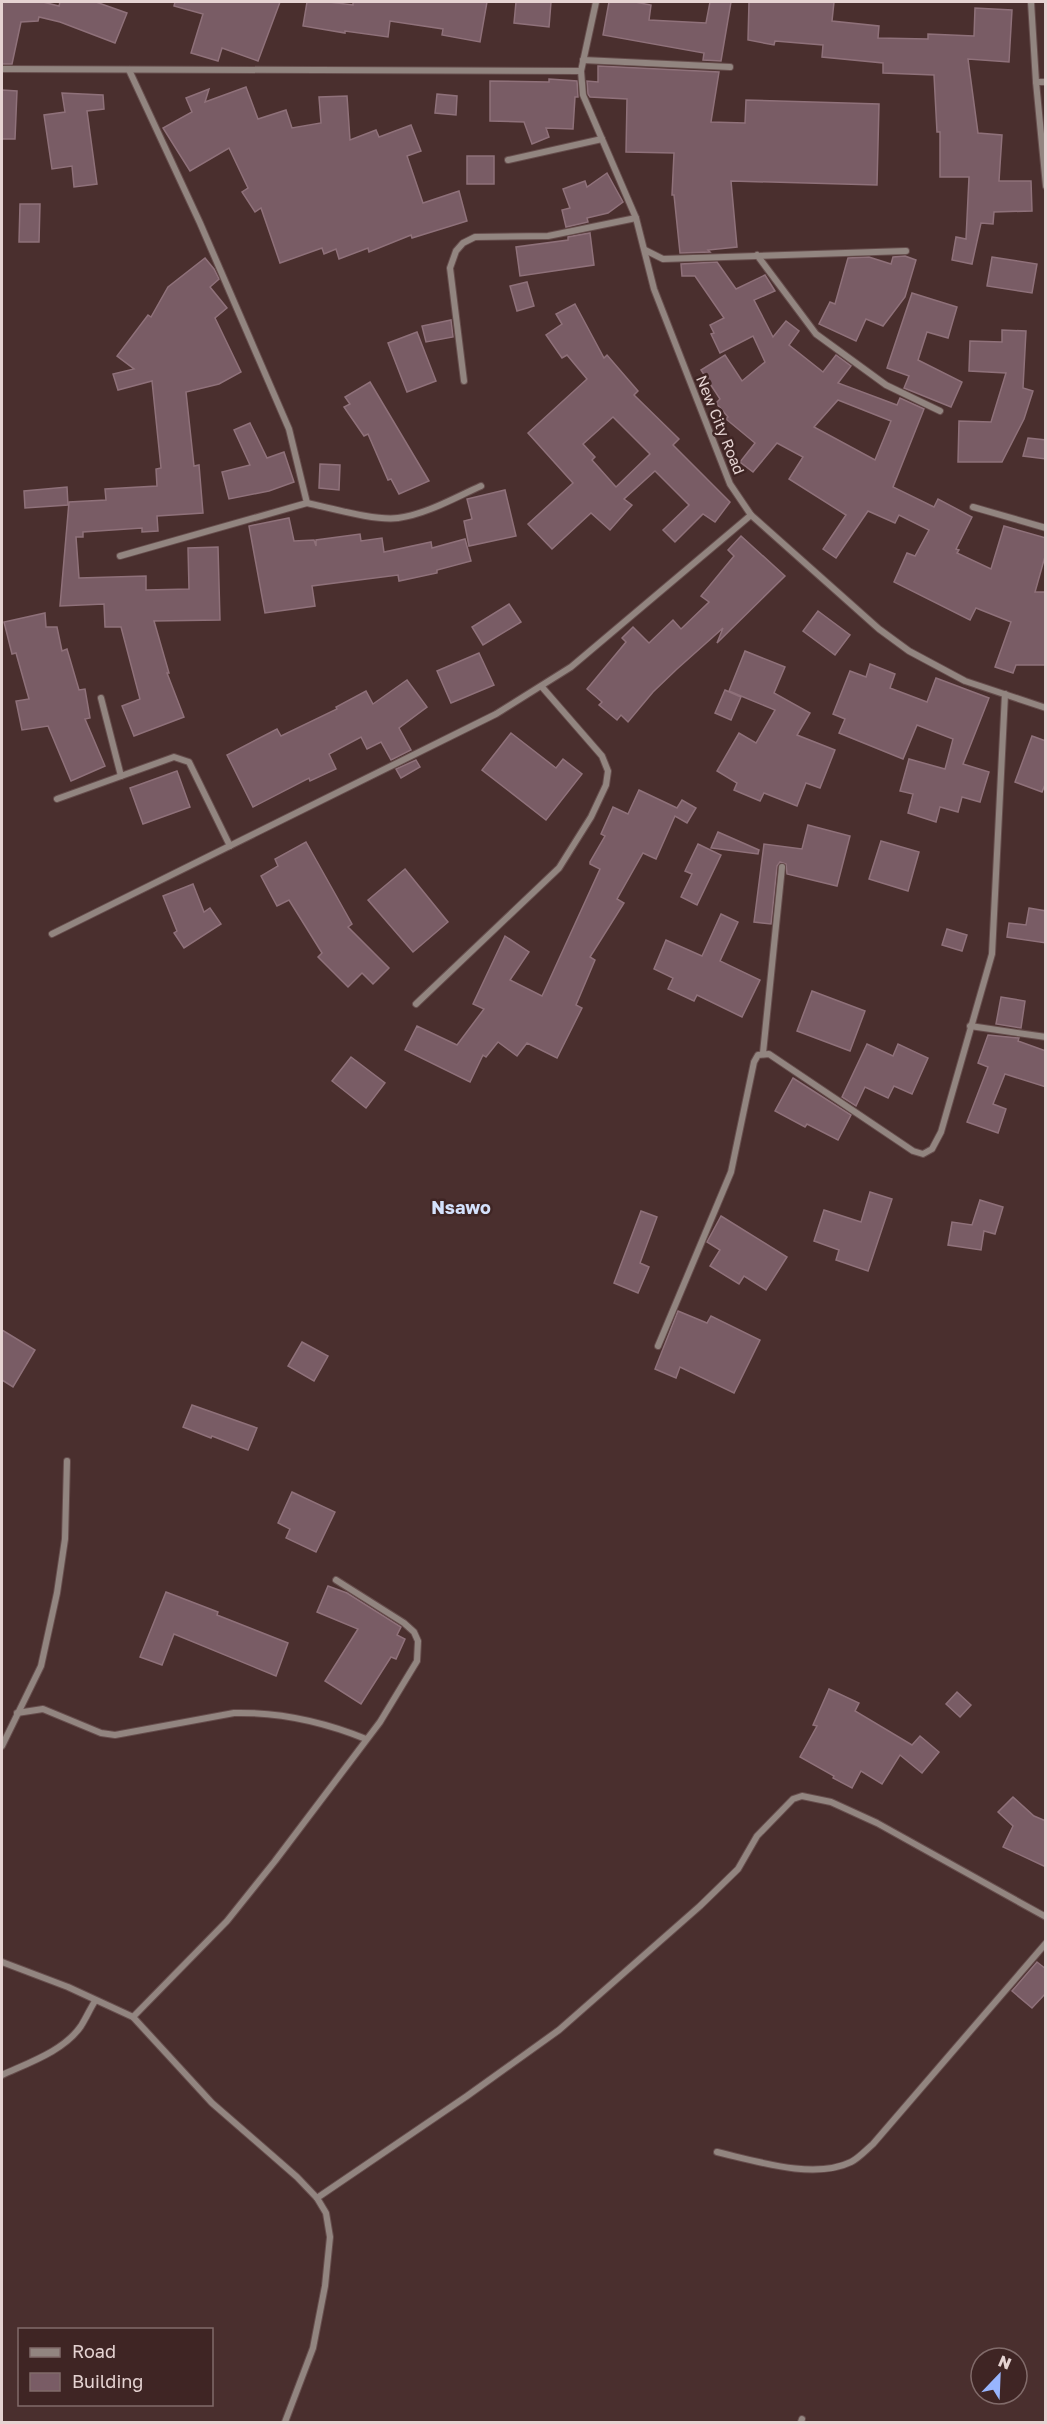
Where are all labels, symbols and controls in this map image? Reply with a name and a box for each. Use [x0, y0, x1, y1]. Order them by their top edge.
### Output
street label: New City Road [693, 372, 749, 477]
district label: Nsawo [431, 1196, 491, 1218]
legend [18, 2328, 213, 2406]
text: Road [72, 2340, 116, 2362]
north arrow [969, 2346, 1029, 2406]
text: N [995, 2351, 1014, 2374]
text: Building [72, 2370, 143, 2392]

